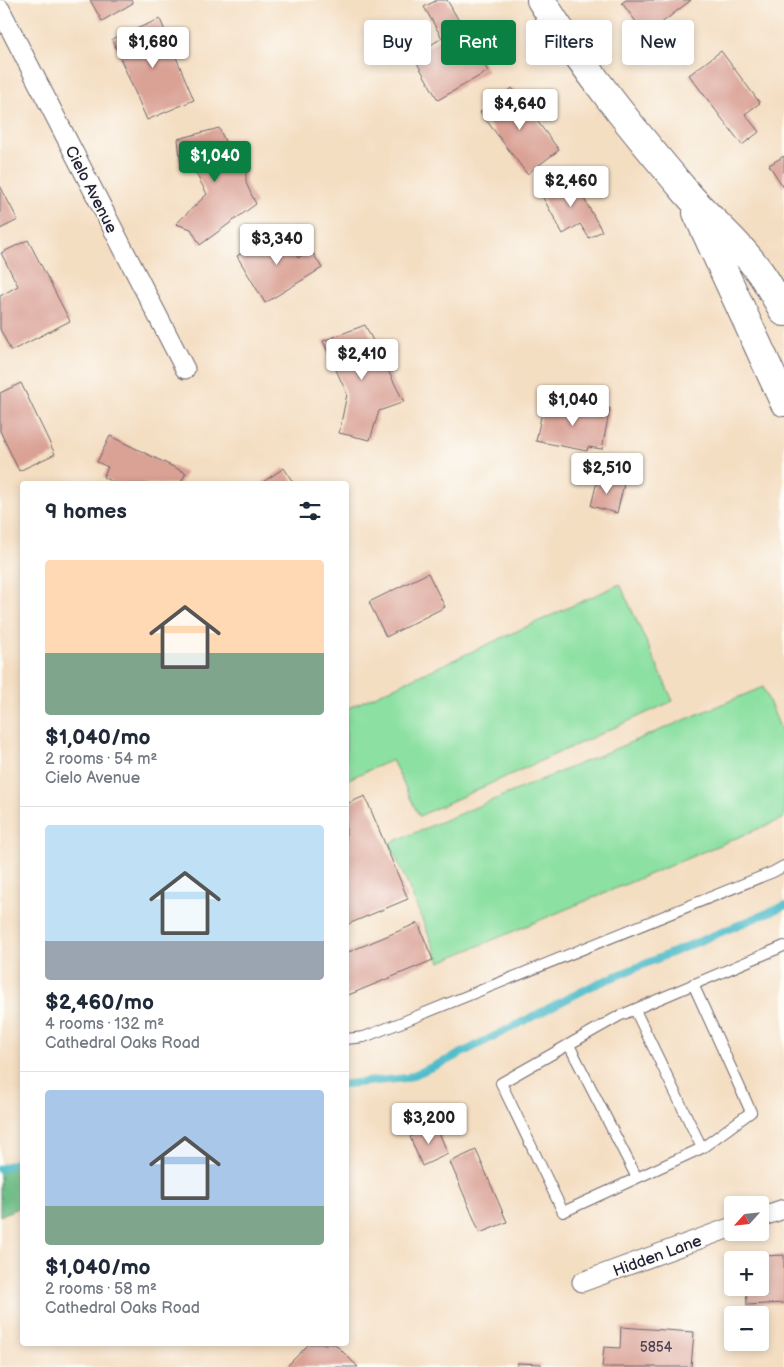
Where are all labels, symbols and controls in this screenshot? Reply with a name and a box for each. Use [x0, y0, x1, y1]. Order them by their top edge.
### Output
chip: Buy [364, 20, 431, 65]
chip: Rent [441, 20, 516, 65]
chip: Filters [526, 20, 612, 65]
chip: New [622, 20, 694, 65]
pin: $1,680 [112, 27, 194, 69]
text: $1,680 [128, 33, 178, 52]
pin: $4,640 [479, 88, 561, 131]
text: $4,640 [494, 95, 546, 114]
pin: $1,040 [174, 140, 256, 183]
street label: Cielo Avenue [61, 143, 121, 237]
text: $1,040 [190, 147, 240, 166]
pin: $2,460 [530, 166, 612, 208]
text: $2,460 [545, 172, 597, 191]
pin: $3,340 [236, 224, 318, 266]
text: $3,340 [251, 230, 303, 249]
pin: $2,410 [321, 338, 403, 381]
text: $2,410 [337, 345, 387, 364]
pin: $1,040 [532, 384, 614, 427]
text: $1,040 [548, 391, 598, 410]
pin: $2,510 [566, 452, 648, 495]
text: $2,510 [582, 459, 632, 478]
icon: filters [296, 497, 324, 525]
text: 9 homes [45, 499, 127, 524]
icon: home [140, 592, 230, 682]
text: $1,040/mo [45, 725, 151, 750]
text: 2 rooms · 54 m² [45, 750, 157, 769]
text: Cielo Avenue [45, 769, 140, 788]
icon: home [140, 858, 230, 948]
text: $2,460/mo [45, 990, 154, 1015]
text: 4 rooms · 132 m² [45, 1015, 164, 1034]
text: Cathedral Oaks Road [45, 1034, 200, 1053]
pin: $3,200 [388, 1102, 470, 1145]
text: $3,200 [403, 1109, 455, 1128]
icon: home [140, 1123, 230, 1213]
north arrow [724, 1196, 769, 1241]
map controls [724, 1196, 769, 1351]
street label: Hidden Lane [611, 1231, 705, 1281]
button: + [724, 1251, 769, 1296]
text: $1,040/mo [45, 1255, 151, 1280]
text: 2 rooms · 58 m² [45, 1280, 157, 1299]
text: Cathedral Oaks Road [45, 1299, 200, 1318]
button: − [724, 1306, 769, 1351]
house number: 5854 [640, 1339, 673, 1356]

